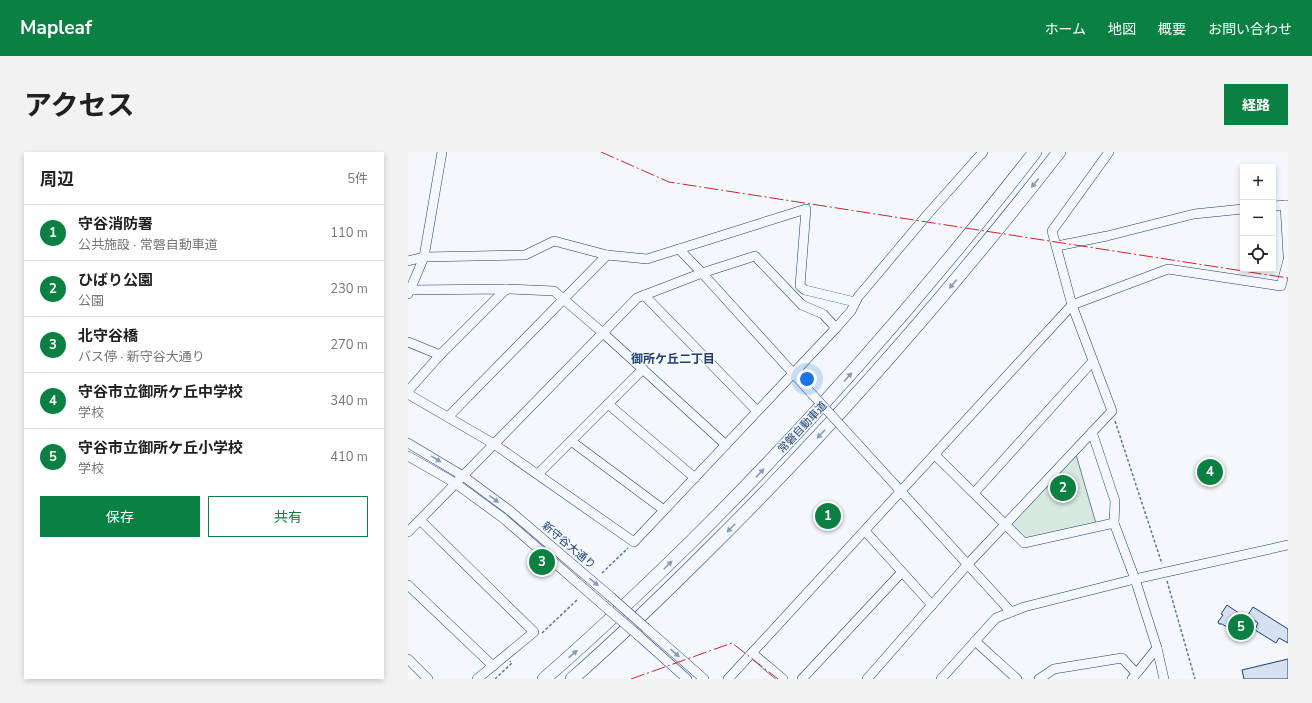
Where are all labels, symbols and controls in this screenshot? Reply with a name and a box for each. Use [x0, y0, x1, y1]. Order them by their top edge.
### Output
text: Mapleaf [20, 15, 92, 41]
text: ホーム [1044, 20, 1086, 39]
text: 地図 [1108, 20, 1136, 39]
text: 概要 [1158, 20, 1186, 39]
text: お問い合わせ [1208, 20, 1292, 39]
button: 経路 [1224, 84, 1288, 125]
text: アクセス [24, 87, 135, 125]
map controls [1240, 164, 1276, 272]
button: + [1240, 164, 1276, 200]
text: 周辺 [40, 168, 74, 191]
text: 5件 [347, 170, 368, 188]
one-way arrow [1030, 177, 1039, 188]
button: − [1240, 200, 1276, 236]
text: 守谷消防署 [78, 214, 153, 234]
text: 1 [49, 224, 57, 242]
text: 110 m [330, 224, 368, 242]
text: 公共施設 · 常磐自動車道 [78, 236, 218, 254]
button: locate [1240, 236, 1276, 272]
text: ひばり公園 [78, 270, 153, 290]
one-way arrow [948, 278, 957, 289]
text: 2 [49, 280, 57, 298]
text: 230 m [330, 280, 368, 298]
text: 公園 [78, 292, 104, 310]
text: 北守谷橋 [78, 326, 138, 346]
text: 3 [49, 336, 57, 354]
text: 270 m [330, 336, 368, 354]
text: バス停 · 新守谷大通り [78, 348, 205, 366]
district label: 御所ケ丘二丁目 [631, 351, 715, 367]
your location [797, 369, 817, 389]
one-way arrow [843, 372, 853, 382]
text: 守谷市立御所ケ丘中学校 [78, 382, 243, 402]
text: 4 [49, 392, 57, 410]
text: 340 m [330, 392, 368, 410]
street label: 常磐自動車道 [774, 398, 830, 457]
text: 学校 [78, 404, 104, 422]
one-way arrow [816, 429, 826, 439]
text: 守谷市立御所ケ丘小学校 [78, 438, 243, 458]
text: 5 [49, 448, 57, 466]
text: 410 m [330, 448, 368, 466]
one-way arrow [430, 456, 442, 463]
pin: 4 [1197, 457, 1223, 487]
text: 学校 [78, 460, 104, 478]
one-way arrow [755, 468, 765, 478]
pin: 2 [1050, 473, 1076, 503]
one-way arrow [489, 495, 500, 503]
button: 保存 [40, 496, 200, 537]
button: 共有 [208, 496, 368, 537]
pin: 1 [815, 501, 841, 531]
street label: 新守谷大通り [539, 518, 599, 572]
one-way arrow [726, 523, 736, 533]
pin: 3 [529, 547, 555, 577]
one-way arrow [663, 560, 673, 570]
one-way arrow [589, 578, 599, 587]
pin: 5 [1228, 612, 1254, 642]
one-way arrow [568, 649, 578, 658]
one-way arrow [670, 649, 680, 658]

